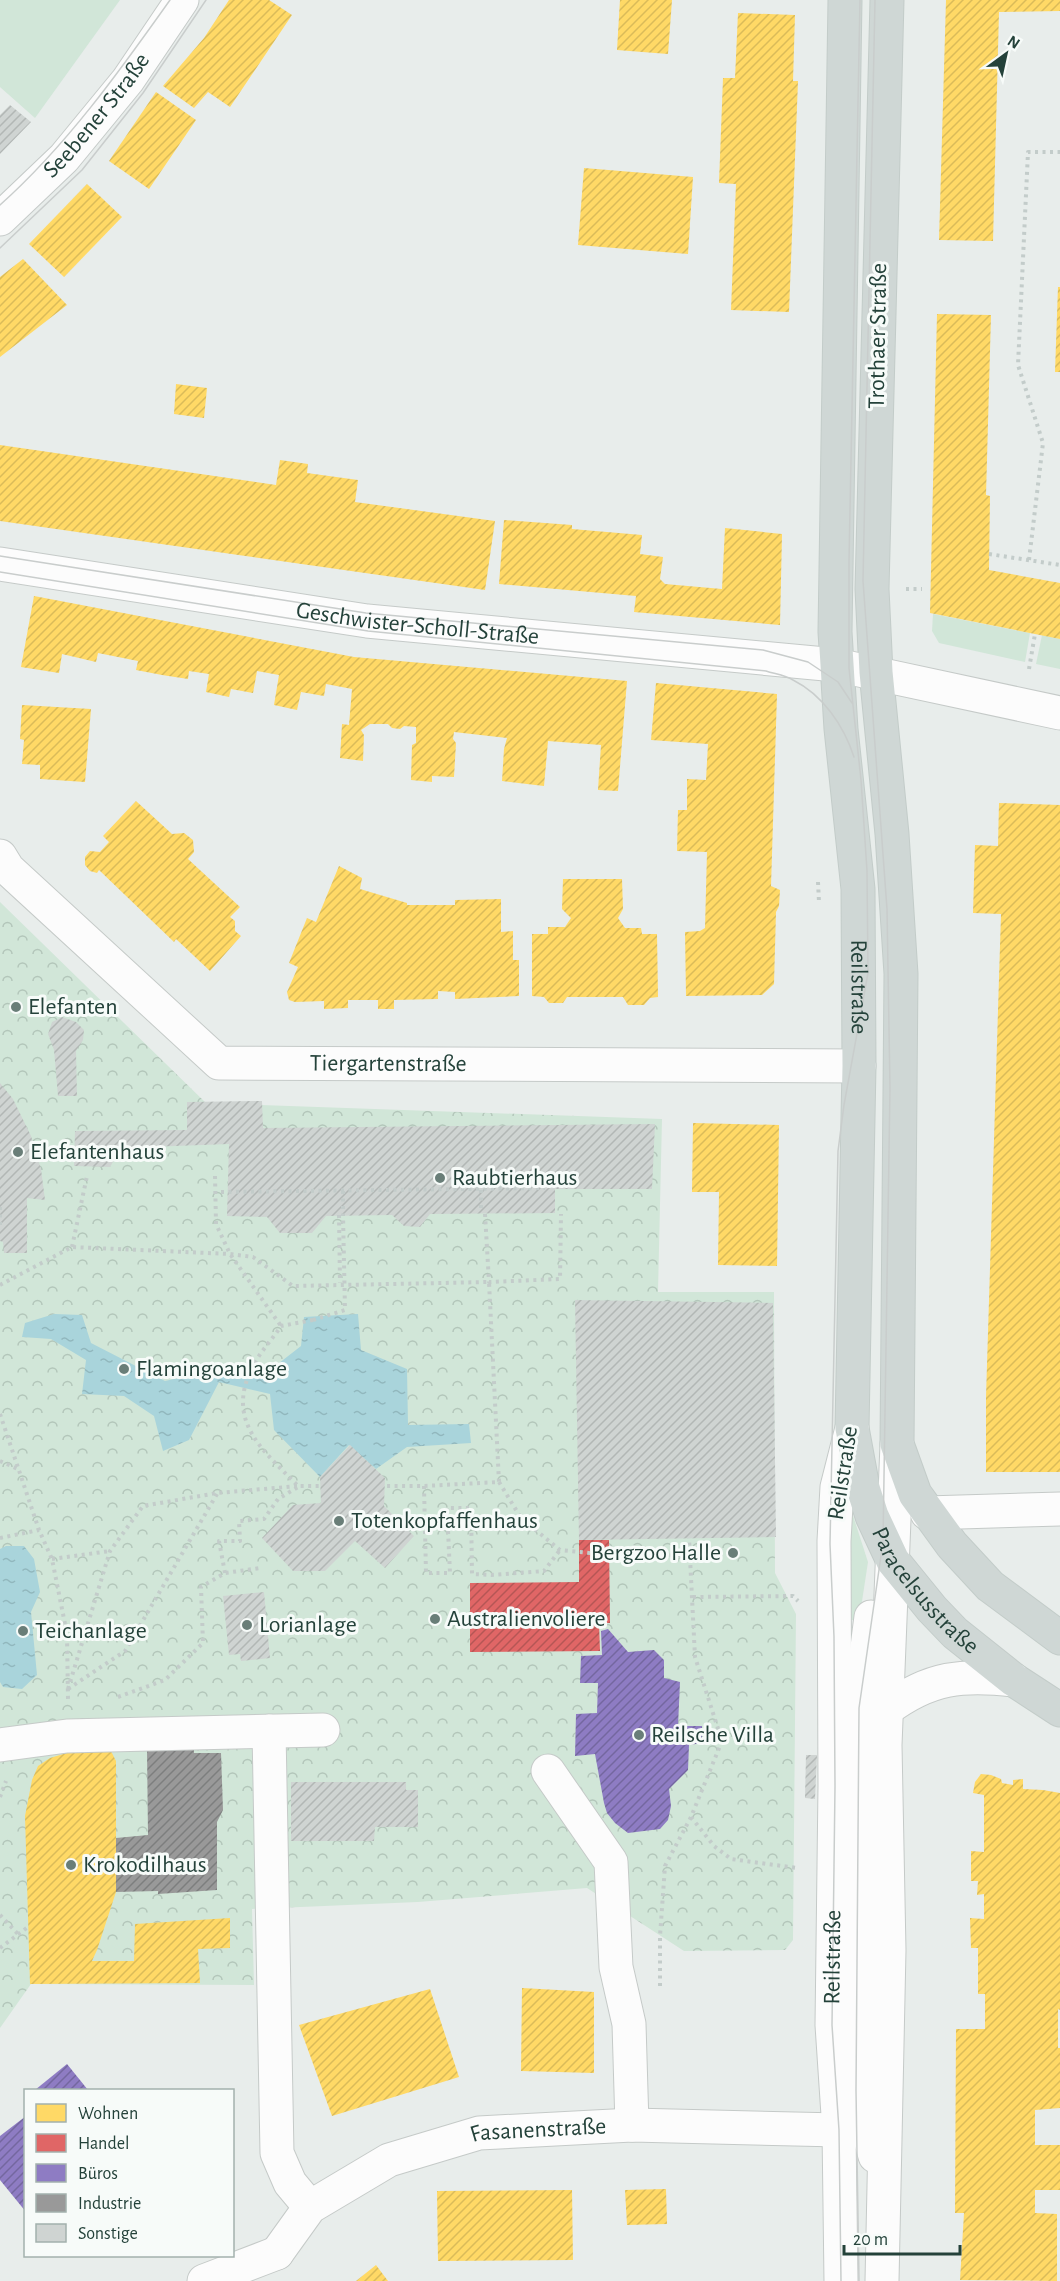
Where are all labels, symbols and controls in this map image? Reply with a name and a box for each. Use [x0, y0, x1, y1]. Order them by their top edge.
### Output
north arrow [976, 24, 1036, 84]
text: N [1005, 33, 1023, 52]
street label: Seebener Straße [39, 49, 154, 183]
street label: Trothaer Straße [865, 263, 891, 409]
street label: Geschwister-Scholl-Straße [294, 598, 540, 649]
street label: Reilstraße [846, 939, 871, 1034]
place label: Elefanten [28, 995, 118, 1019]
marker: Elefanten [9, 1000, 23, 1014]
street label: Tiergartenstraße [310, 1051, 467, 1076]
place label: Elefantenhaus [30, 1140, 164, 1164]
marker: Elefantenhaus [11, 1145, 25, 1159]
place label: Raubtierhaus [452, 1166, 578, 1190]
marker: Raubtierhaus [433, 1171, 447, 1185]
place label: Flamingoanlage [136, 1357, 287, 1381]
marker: Flamingoanlage [117, 1362, 131, 1376]
street label: Reilstraße [824, 1424, 862, 1522]
place label: Totenkopfaffenhaus [351, 1509, 538, 1533]
marker: Totenkopfaffenhaus [332, 1514, 346, 1528]
street label: Paracelsusstraße [867, 1523, 983, 1659]
place label: Bergzoo Halle [591, 1541, 721, 1565]
marker: Bergzoo Halle [726, 1546, 740, 1560]
place label: Australienvoliere [447, 1607, 606, 1631]
marker: Australienvoliere [428, 1612, 442, 1626]
place label: Lorianlage [259, 1613, 357, 1637]
marker: Lorianlage [240, 1618, 254, 1632]
place label: Teichanlage [35, 1619, 147, 1643]
marker: Teichanlage [16, 1624, 30, 1638]
place label: Reilsche Villa [651, 1723, 774, 1747]
marker: Reilsche Villa [632, 1728, 646, 1742]
place label: Krokodilhaus [83, 1853, 207, 1877]
marker: Krokodilhaus [64, 1858, 78, 1872]
street label: Reilstraße [820, 1910, 845, 2005]
legend [24, 2089, 234, 2257]
text: Wohnen [78, 2105, 138, 2123]
street label: Fasanenstraße [467, 2114, 607, 2147]
text: Handel [78, 2135, 129, 2153]
text: Büros [78, 2165, 118, 2183]
text: Industrie [78, 2195, 141, 2213]
scale bar [844, 2218, 960, 2256]
text: Sonstige [78, 2225, 138, 2243]
text: 20 m [853, 2231, 888, 2249]

